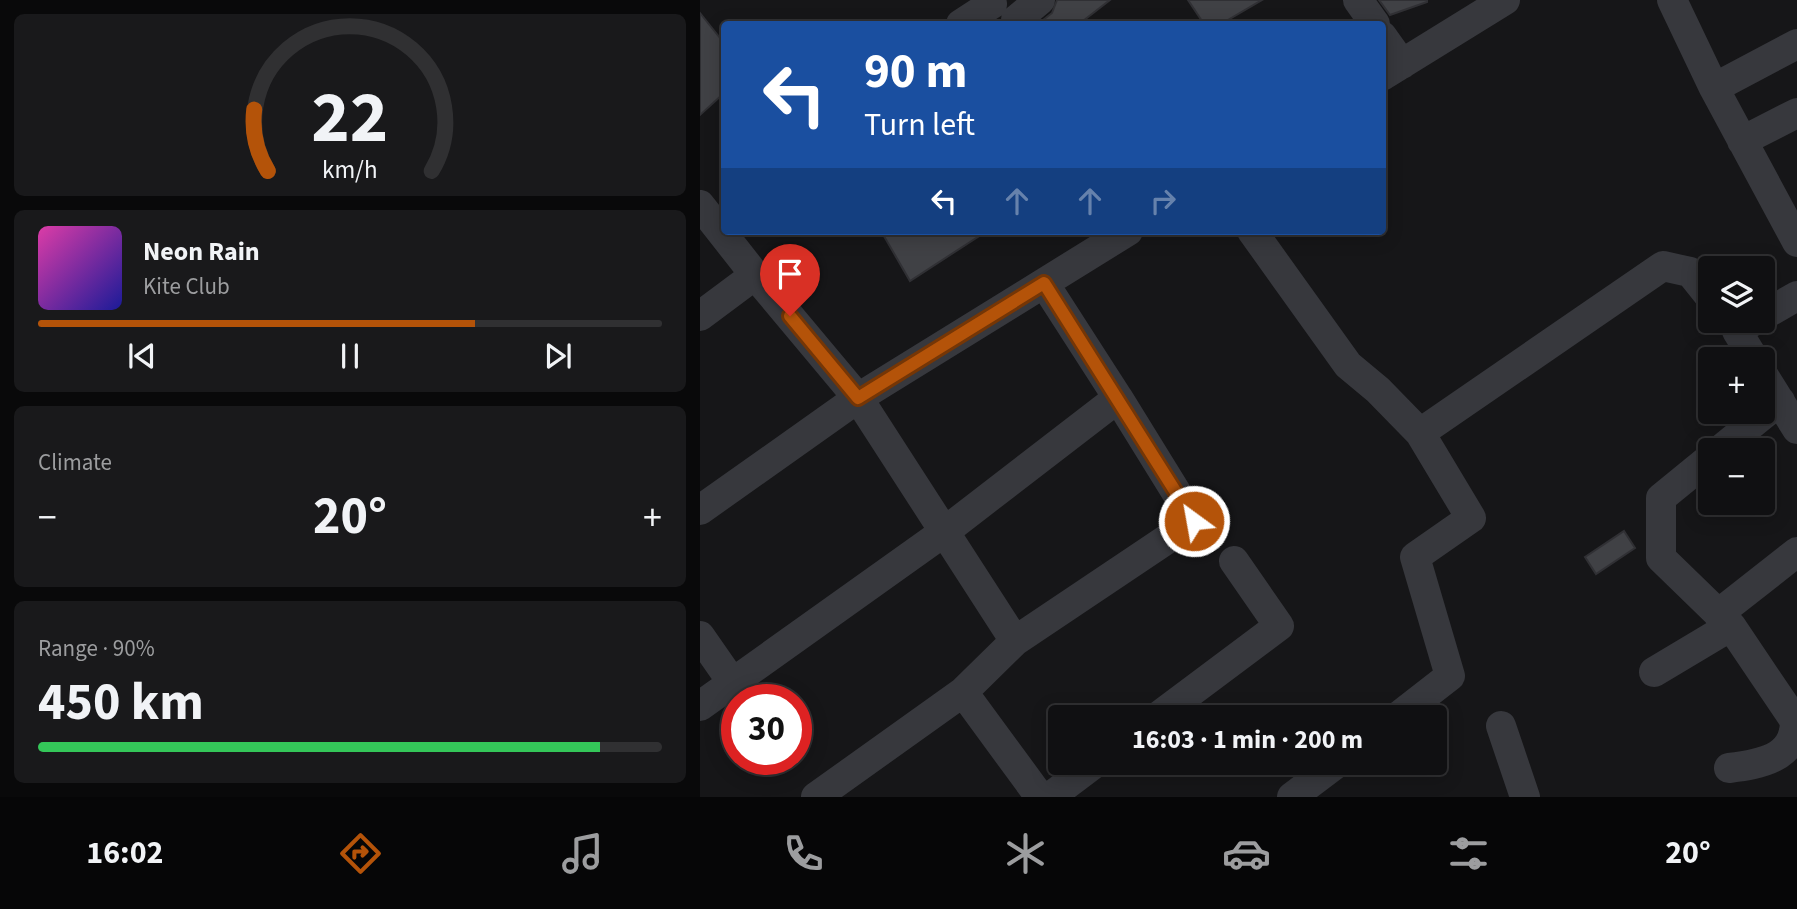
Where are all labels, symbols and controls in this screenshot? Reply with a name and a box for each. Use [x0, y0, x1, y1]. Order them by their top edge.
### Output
text: 90 m [864, 37, 968, 107]
icon: left [749, 49, 840, 140]
text: 22 [312, 66, 388, 170]
text: Turn left [864, 102, 975, 148]
text: km/h [322, 152, 378, 188]
icon: left [925, 182, 963, 220]
icon: ahead [998, 182, 1036, 220]
icon: ahead [1071, 182, 1109, 220]
icon: right [1144, 182, 1182, 220]
text: Neon Rain [143, 233, 260, 270]
pin [760, 244, 820, 316]
icon: arrive [771, 255, 809, 293]
map controls [1698, 256, 1775, 515]
button: layers [1698, 256, 1775, 333]
text: Kite Club [143, 270, 230, 303]
icon: previous [123, 337, 161, 375]
icon: pause [331, 337, 369, 375]
icon: next [539, 337, 577, 375]
button: + [1698, 347, 1775, 424]
button: − [1698, 438, 1775, 515]
text: Climate [38, 446, 112, 479]
text: 20° [313, 480, 387, 554]
position arrow [1157, 484, 1231, 558]
text: − [38, 491, 57, 545]
text: + [643, 491, 662, 545]
text: Range · 90% [38, 632, 155, 665]
text: 450 km [38, 666, 204, 740]
speed limit sign: 30 [721, 684, 812, 775]
text: 16:03 · 1 min · 200 m [1132, 721, 1363, 758]
icon: directions [336, 829, 385, 878]
icon: music [558, 829, 607, 878]
icon: phone [779, 829, 828, 878]
icon: climate [1001, 829, 1050, 878]
icon: car [1222, 829, 1271, 878]
icon: filters [1444, 829, 1493, 878]
text: 16:02 [86, 830, 163, 876]
text: 20° [1665, 830, 1711, 876]

